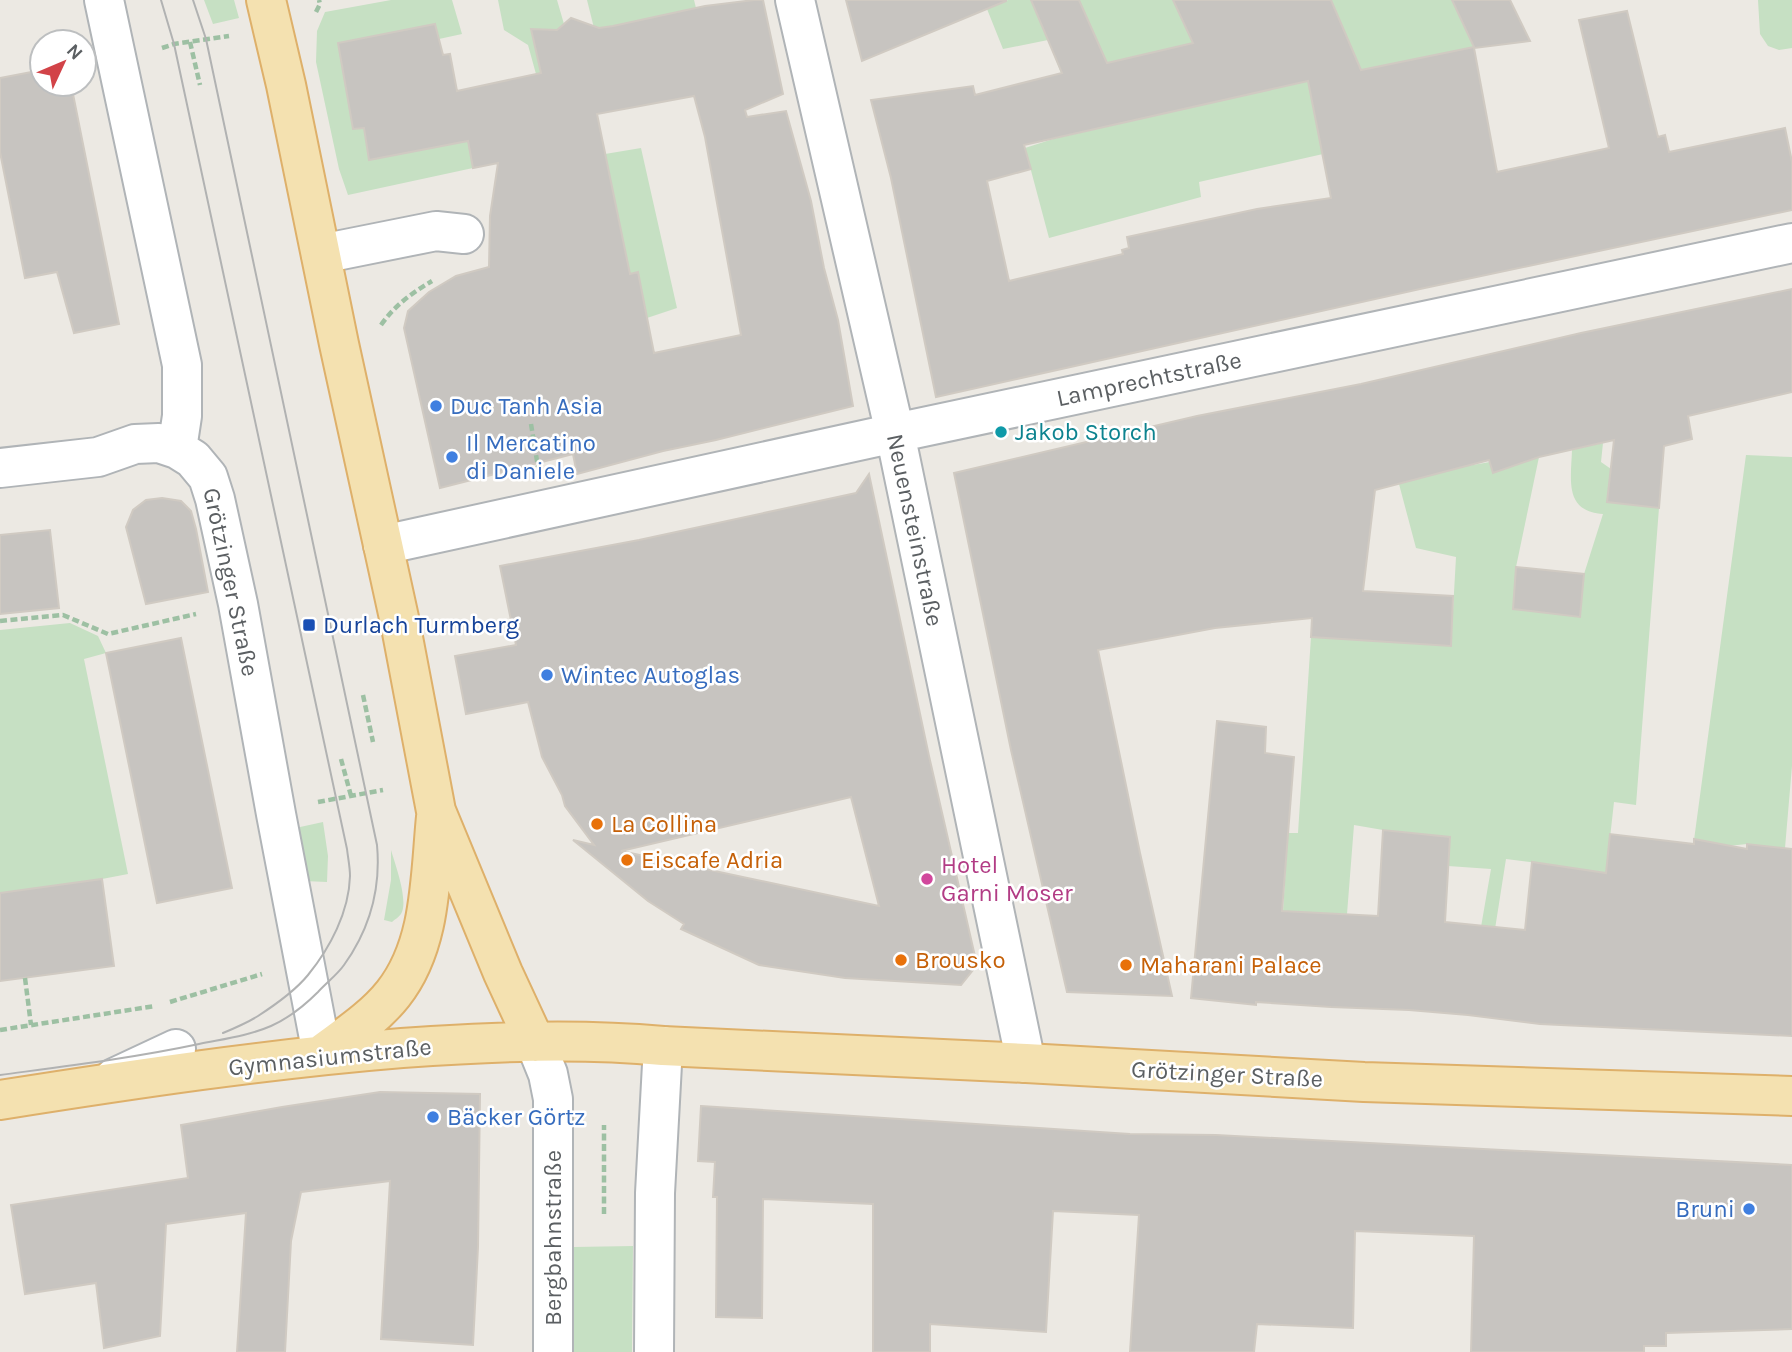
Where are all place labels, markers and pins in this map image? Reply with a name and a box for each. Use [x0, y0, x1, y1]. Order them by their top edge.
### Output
place label: Duc Tanh Asia [450, 392, 603, 420]
marker: Duc Tanh Asia [428, 398, 444, 414]
place label: Jakob Storch [1015, 418, 1157, 446]
marker: Jakob Storch [993, 424, 1009, 440]
place label: Il Mercatino di Daniele [466, 429, 596, 485]
marker: Il Mercatino di Daniele [444, 449, 460, 465]
place label: Durlach Turmberg [323, 611, 519, 639]
marker: Durlach Turmberg [301, 617, 317, 633]
place label: Wintec Autoglas [561, 661, 740, 689]
marker: Wintec Autoglas [539, 667, 555, 683]
place label: La Collina [611, 810, 717, 838]
marker: La Collina [589, 816, 605, 832]
place label: Eiscafe Adria [641, 846, 783, 874]
place label: Hotel Garni Moser [941, 851, 1073, 907]
marker: Eiscafe Adria [619, 852, 635, 868]
marker: Hotel Garni Moser [919, 871, 935, 887]
place label: Brousko [915, 946, 1006, 974]
place label: Maharani Palace [1140, 951, 1322, 979]
marker: Brousko [893, 952, 909, 968]
marker: Maharani Palace [1118, 957, 1134, 973]
place label: Bäcker Görtz [447, 1103, 585, 1131]
marker: Bäcker Görtz [425, 1109, 441, 1125]
place label: Bruni [1675, 1195, 1735, 1223]
marker: Bruni [1741, 1201, 1757, 1217]

